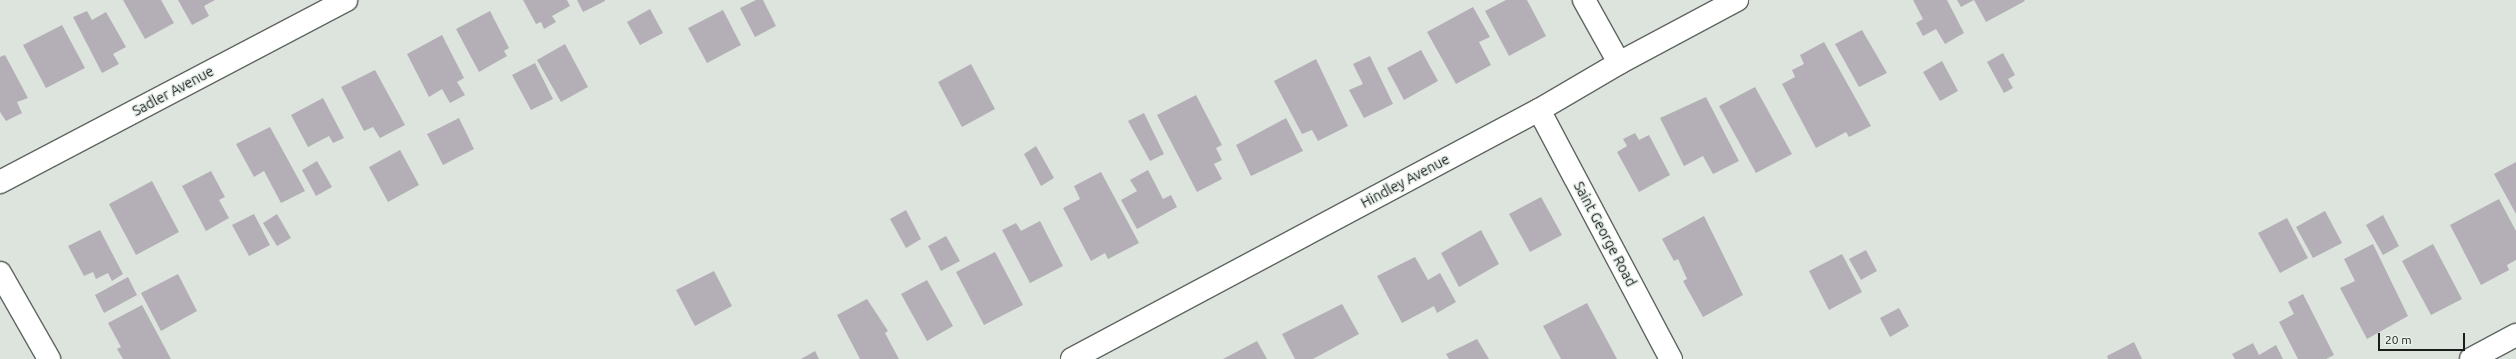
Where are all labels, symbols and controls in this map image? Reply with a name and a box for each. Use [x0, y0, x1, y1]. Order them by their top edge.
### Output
street label: Sadler Avenue [129, 63, 217, 119]
street label: Hindley Avenue [1358, 151, 1452, 211]
street label: Saint George Road [1570, 179, 1640, 289]
scale bar [2380, 325, 2467, 351]
text: 20 m [2385, 333, 2412, 346]

